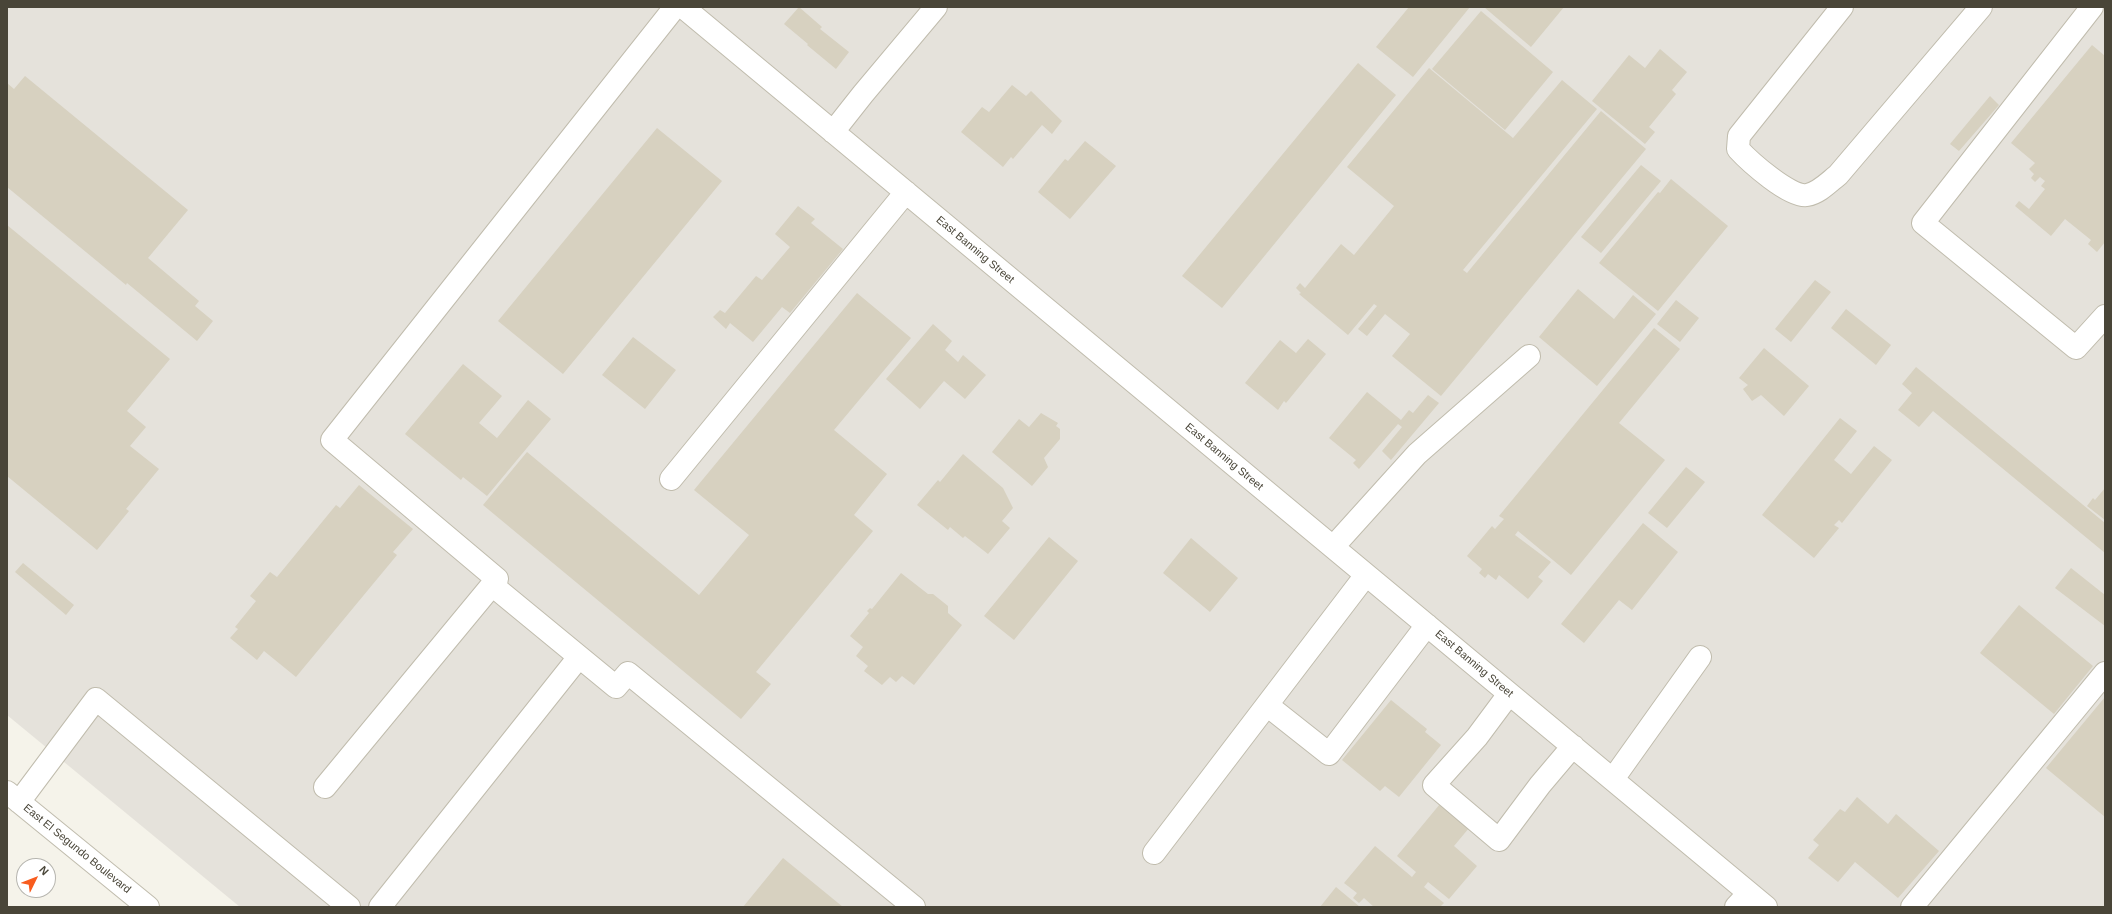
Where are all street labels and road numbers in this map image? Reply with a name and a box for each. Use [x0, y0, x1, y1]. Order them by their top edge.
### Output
street label: East Banning Street [933, 213, 1017, 287]
street label: East Banning Street [1182, 420, 1266, 494]
street label: East Banning Street [1432, 627, 1516, 701]
street label: East El Segundo Boulevard [21, 802, 133, 896]

